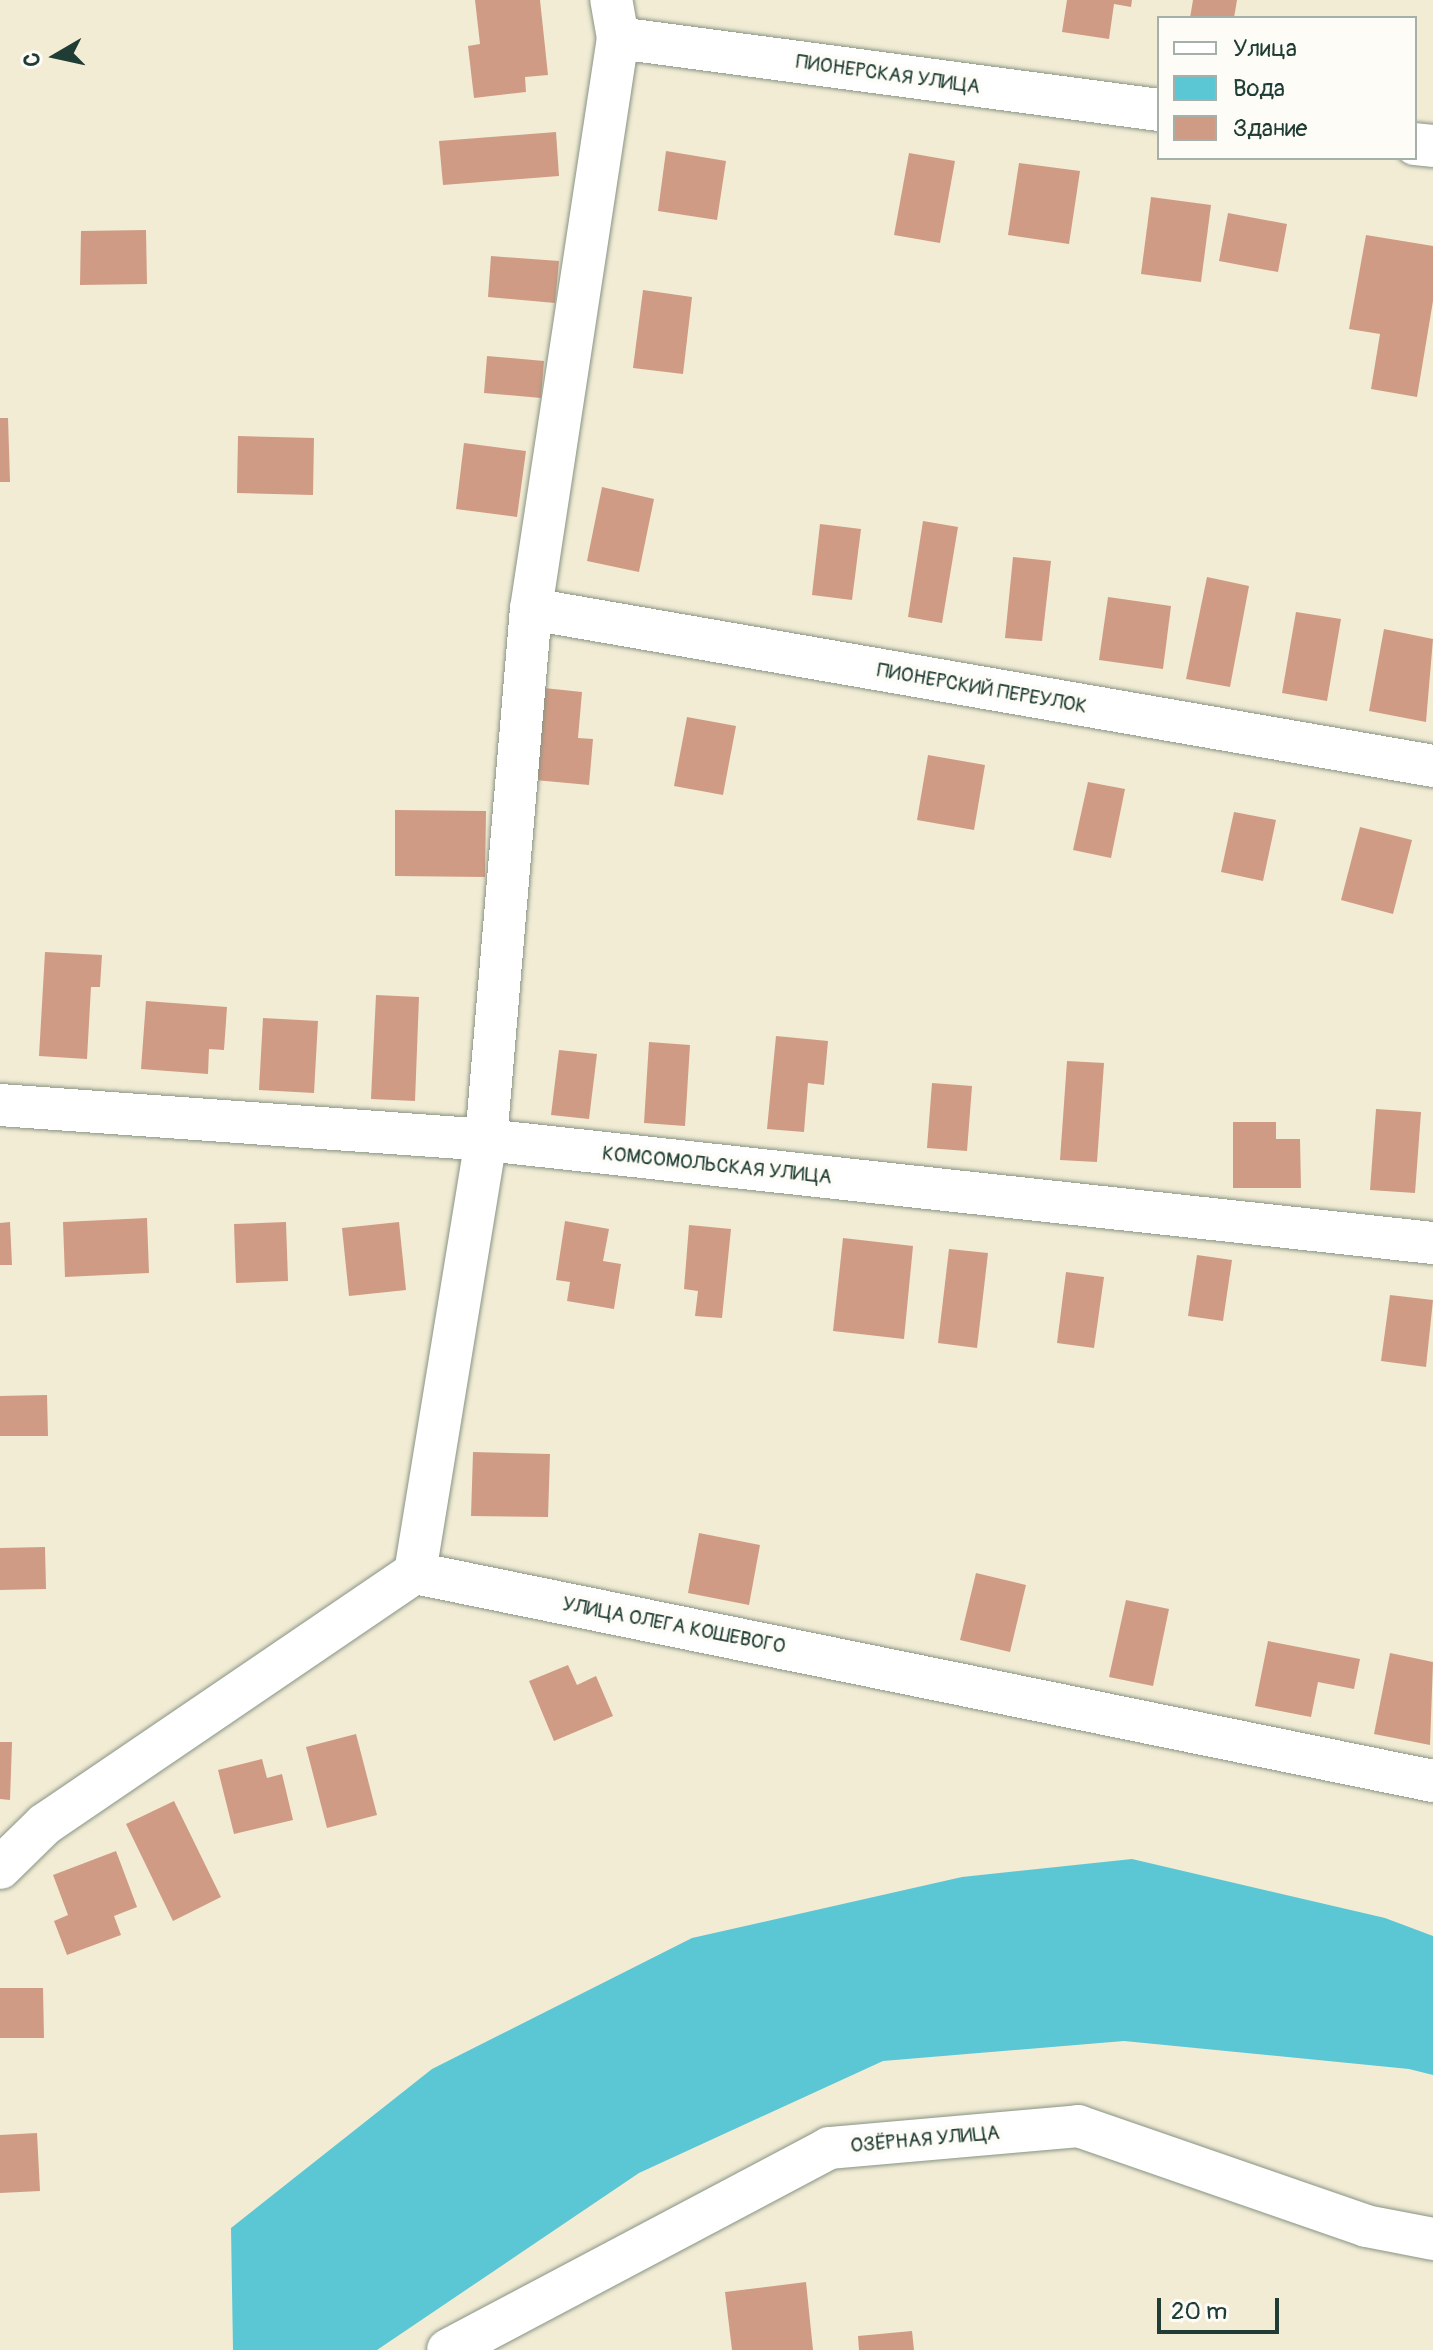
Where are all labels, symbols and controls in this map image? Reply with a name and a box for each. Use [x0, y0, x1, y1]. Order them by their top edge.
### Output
north arrow [16, 16, 96, 96]
legend [1157, 16, 1417, 160]
text: Улица [1233, 34, 1297, 63]
street label: ПИОНЕРСКАЯ УЛИЦА [794, 49, 982, 99]
text: С [17, 51, 47, 69]
text: Вода [1233, 74, 1285, 103]
text: Здание [1233, 114, 1307, 143]
street label: ПИОНЕРСКИЙ ПЕРЕУЛОК [875, 658, 1089, 718]
street label: КОМСОМОЛЬСКАЯ УЛИЦА [601, 1141, 833, 1189]
street label: УЛИЦА ОЛЕГА КОШЕВОГО [560, 1592, 788, 1658]
street label: ОЗЁРНАЯ УЛИЦА [849, 2121, 1001, 2157]
scale bar [1161, 2282, 1283, 2332]
text: 20 m [1171, 2297, 1227, 2326]

